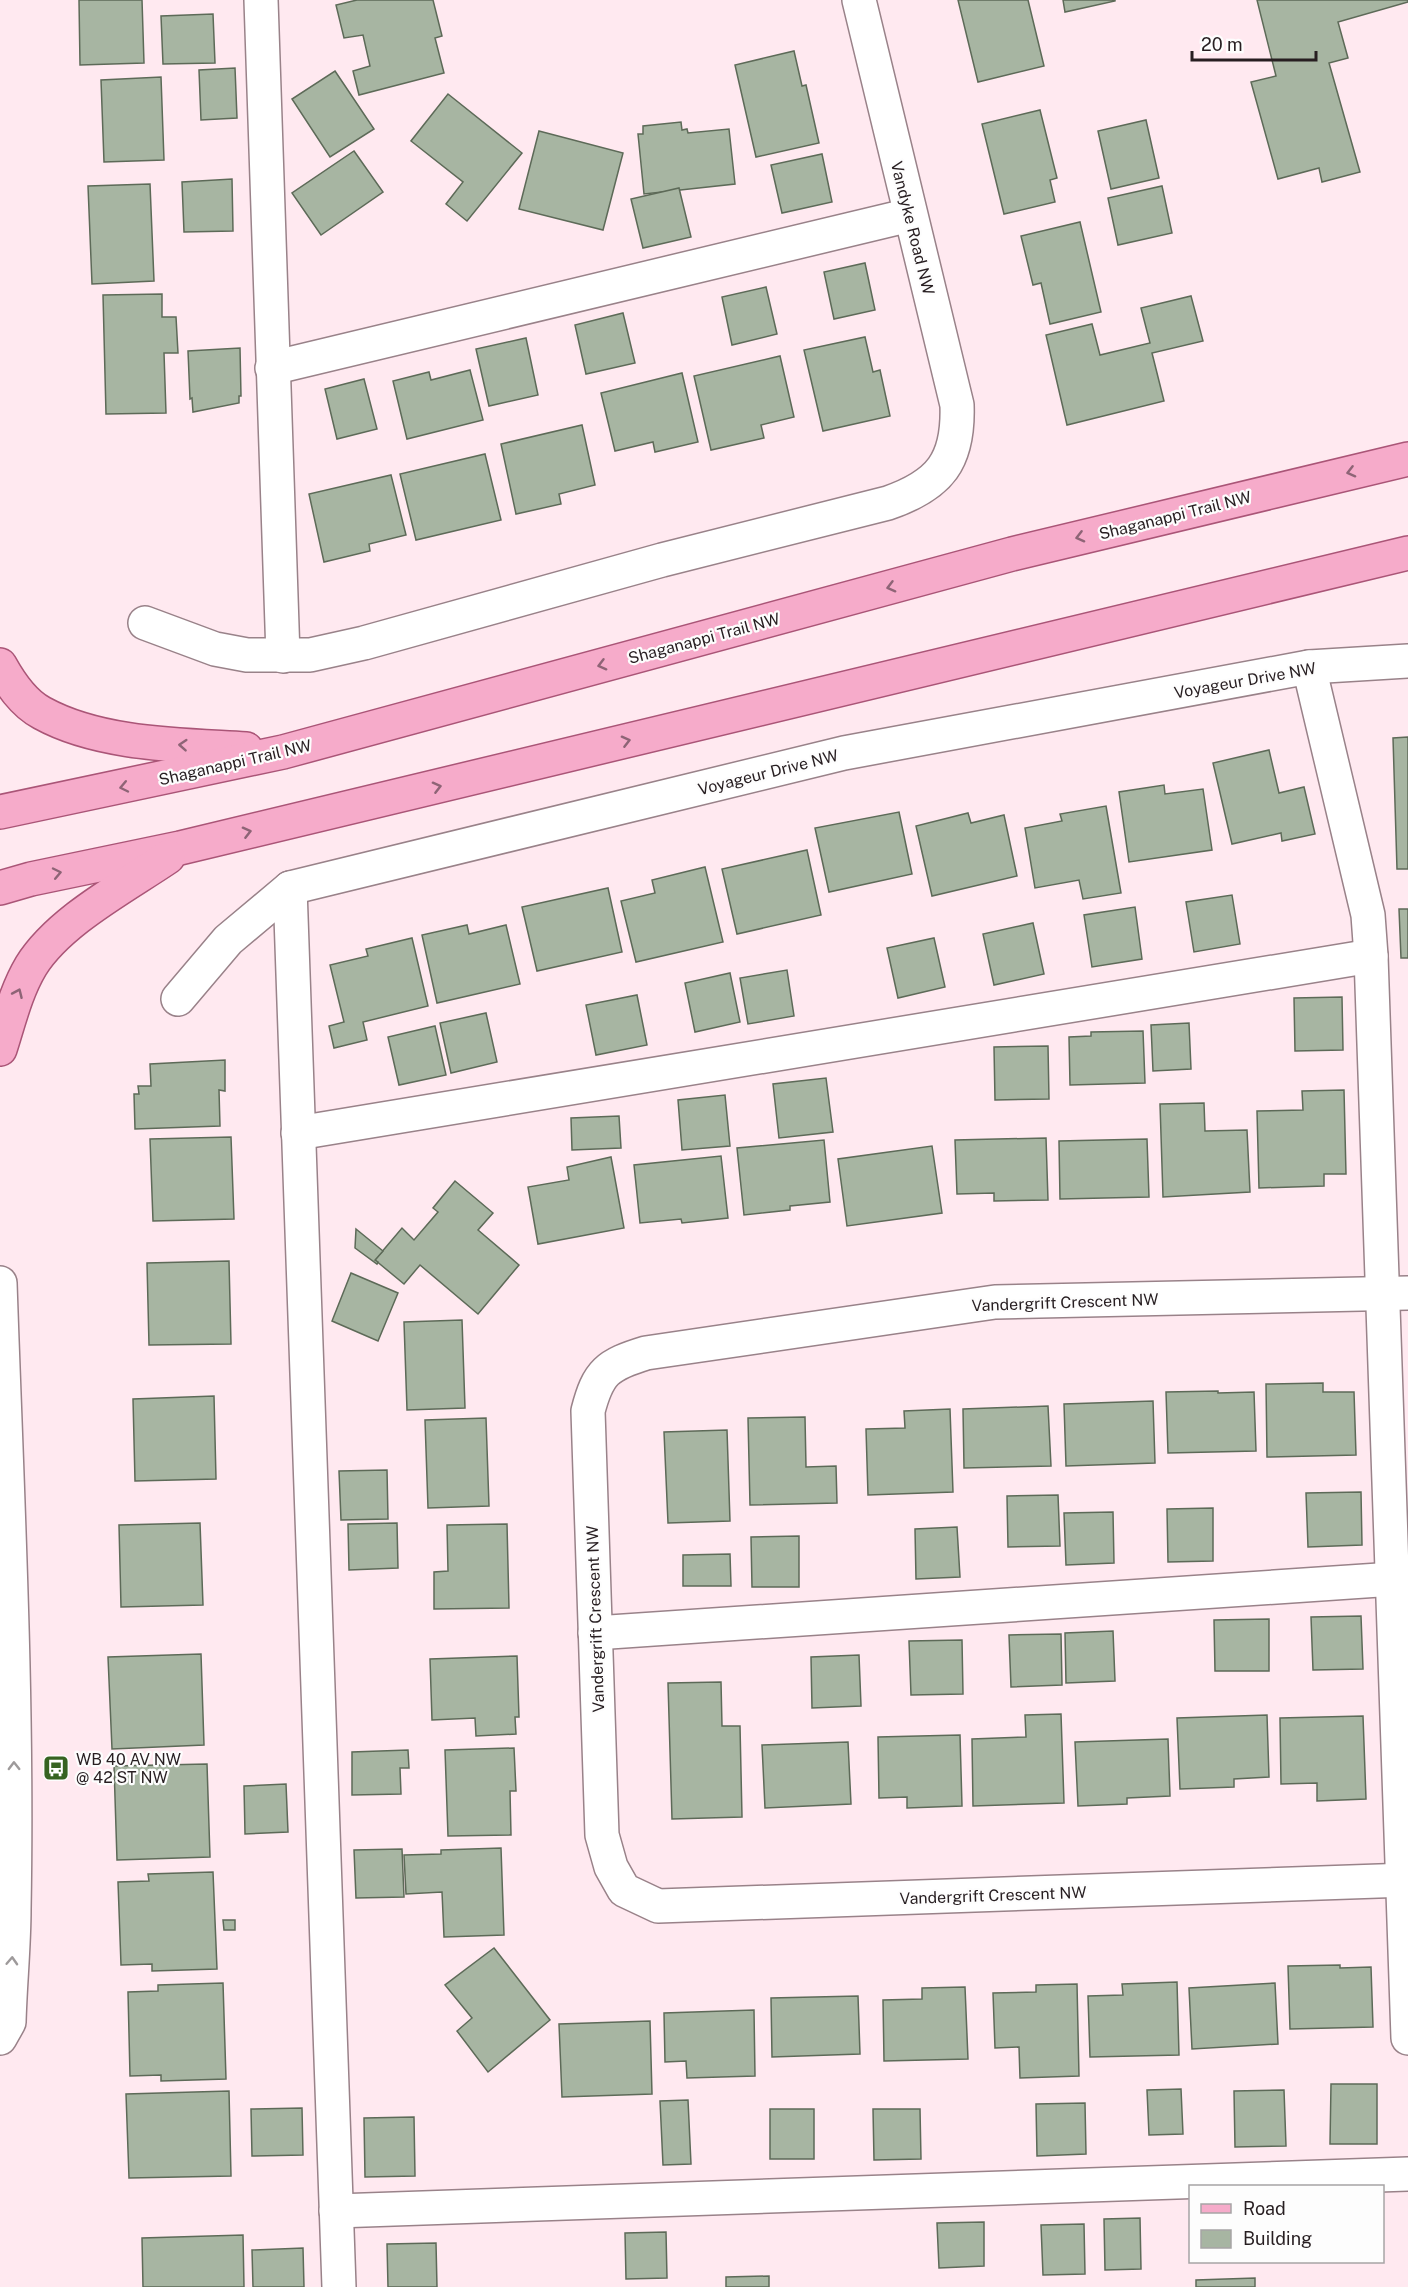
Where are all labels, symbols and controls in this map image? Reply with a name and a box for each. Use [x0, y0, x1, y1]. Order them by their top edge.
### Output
scale bar [1192, 24, 1316, 62]
text: 20 m [1201, 34, 1243, 55]
street label: Vandyke Road NW [887, 159, 938, 297]
one-way arrow [1346, 465, 1356, 478]
street label: Shaganappi Trail NW [1097, 487, 1253, 544]
one-way arrow [1075, 530, 1085, 543]
one-way arrow [886, 579, 896, 592]
street label: Shaganappi Trail NW [626, 609, 782, 668]
one-way arrow [597, 658, 607, 671]
street label: Voyageur Drive NW [1173, 659, 1318, 702]
street label: Shaganappi Trail NW [157, 736, 313, 789]
one-way arrow [621, 736, 631, 749]
one-way arrow [179, 739, 188, 752]
street label: Voyageur Drive NW [696, 746, 840, 799]
one-way arrow [119, 779, 129, 792]
one-way arrow [432, 781, 442, 794]
one-way arrow [242, 827, 252, 840]
one-way arrow [51, 867, 61, 880]
one-way arrow [11, 989, 23, 1000]
street label: Vandergrift Crescent NW [971, 1290, 1159, 1315]
street label: Vandergrift Crescent NW [583, 1525, 608, 1713]
place label: WB 40 AV NW @ 42 ST NW [76, 1750, 181, 1787]
bus stop icon: WB 40 AV NW @ 42 ST NW [41, 1753, 71, 1783]
one-way arrow [8, 1761, 20, 1770]
street label: Vandergrift Crescent NW [899, 1883, 1087, 1908]
one-way arrow [5, 1956, 18, 1965]
legend [1189, 2185, 1384, 2263]
text: Road [1243, 2198, 1286, 2219]
text: Building [1243, 2228, 1312, 2249]

